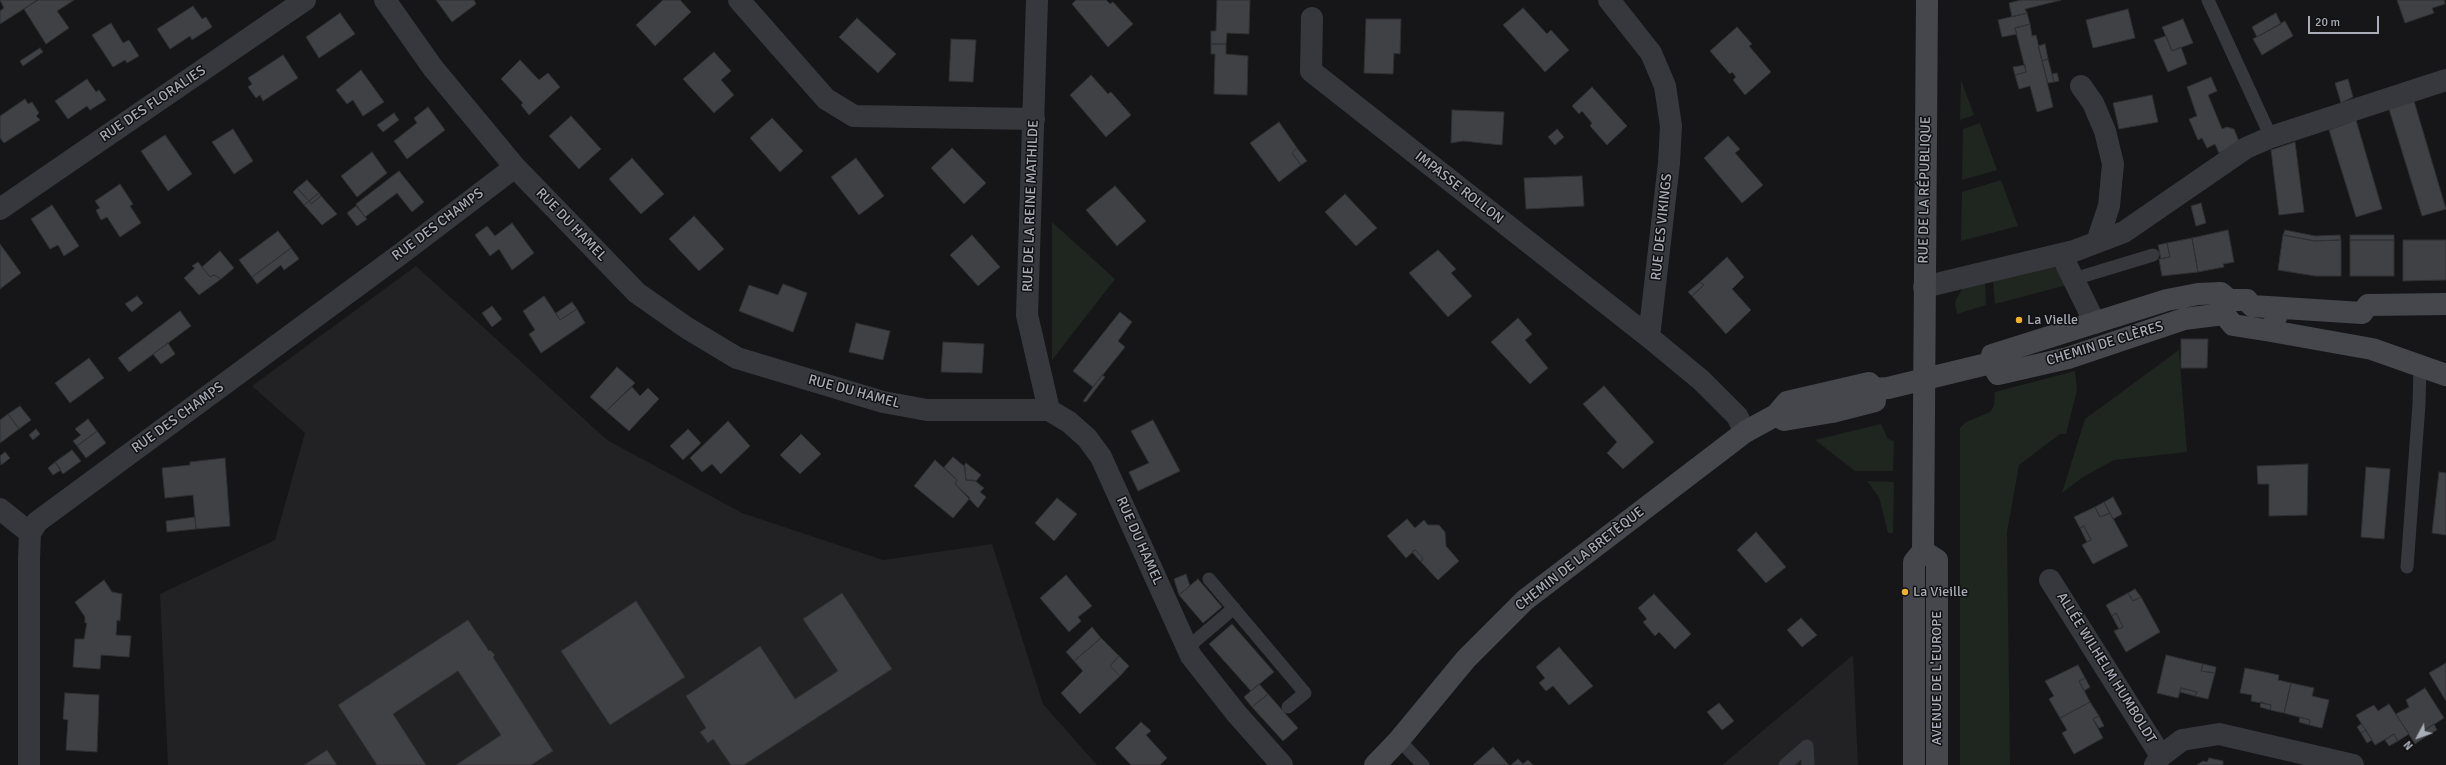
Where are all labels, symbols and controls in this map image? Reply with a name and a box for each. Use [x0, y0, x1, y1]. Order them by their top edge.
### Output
scale bar [2310, 8, 2381, 34]
text: 20 m [2315, 15, 2340, 30]
street label: RUE DES FLORALIES [97, 62, 209, 146]
street label: RUE DE LA RÉPUBLIQUE [1915, 116, 1935, 264]
street label: RUE DE LA REINE MATHILDE [1020, 120, 1042, 292]
street label: IMPASSE ROLLON [1411, 148, 1507, 228]
street label: RUE DES VIKINGS [1648, 173, 1676, 281]
street label: RUE DES CHAMPS [389, 185, 487, 265]
street label: RUE DU HAMEL [532, 185, 610, 265]
place label: La Vielle [2027, 312, 2078, 328]
marker: La Vielle [2014, 315, 2024, 325]
street label: CHEMIN DE CLÈRES [2044, 318, 2166, 370]
street label: RUE DU HAMEL [806, 372, 902, 412]
street label: RUE DES CHAMPS [129, 379, 227, 457]
street label: RUE DU HAMEL [1112, 494, 1166, 588]
street label: CHEMIN DE LA BRETÈQUE [1512, 504, 1648, 614]
place label: La Vieille [1913, 584, 1968, 600]
marker: La Vieille [1900, 587, 1910, 597]
street label: ALLÉE WILHELM HUMBOLDT [2053, 590, 2159, 746]
street label: AVENUE DE L'EUROPE [1929, 611, 1945, 745]
north arrow [2398, 717, 2438, 757]
text: N [2401, 738, 2416, 752]

